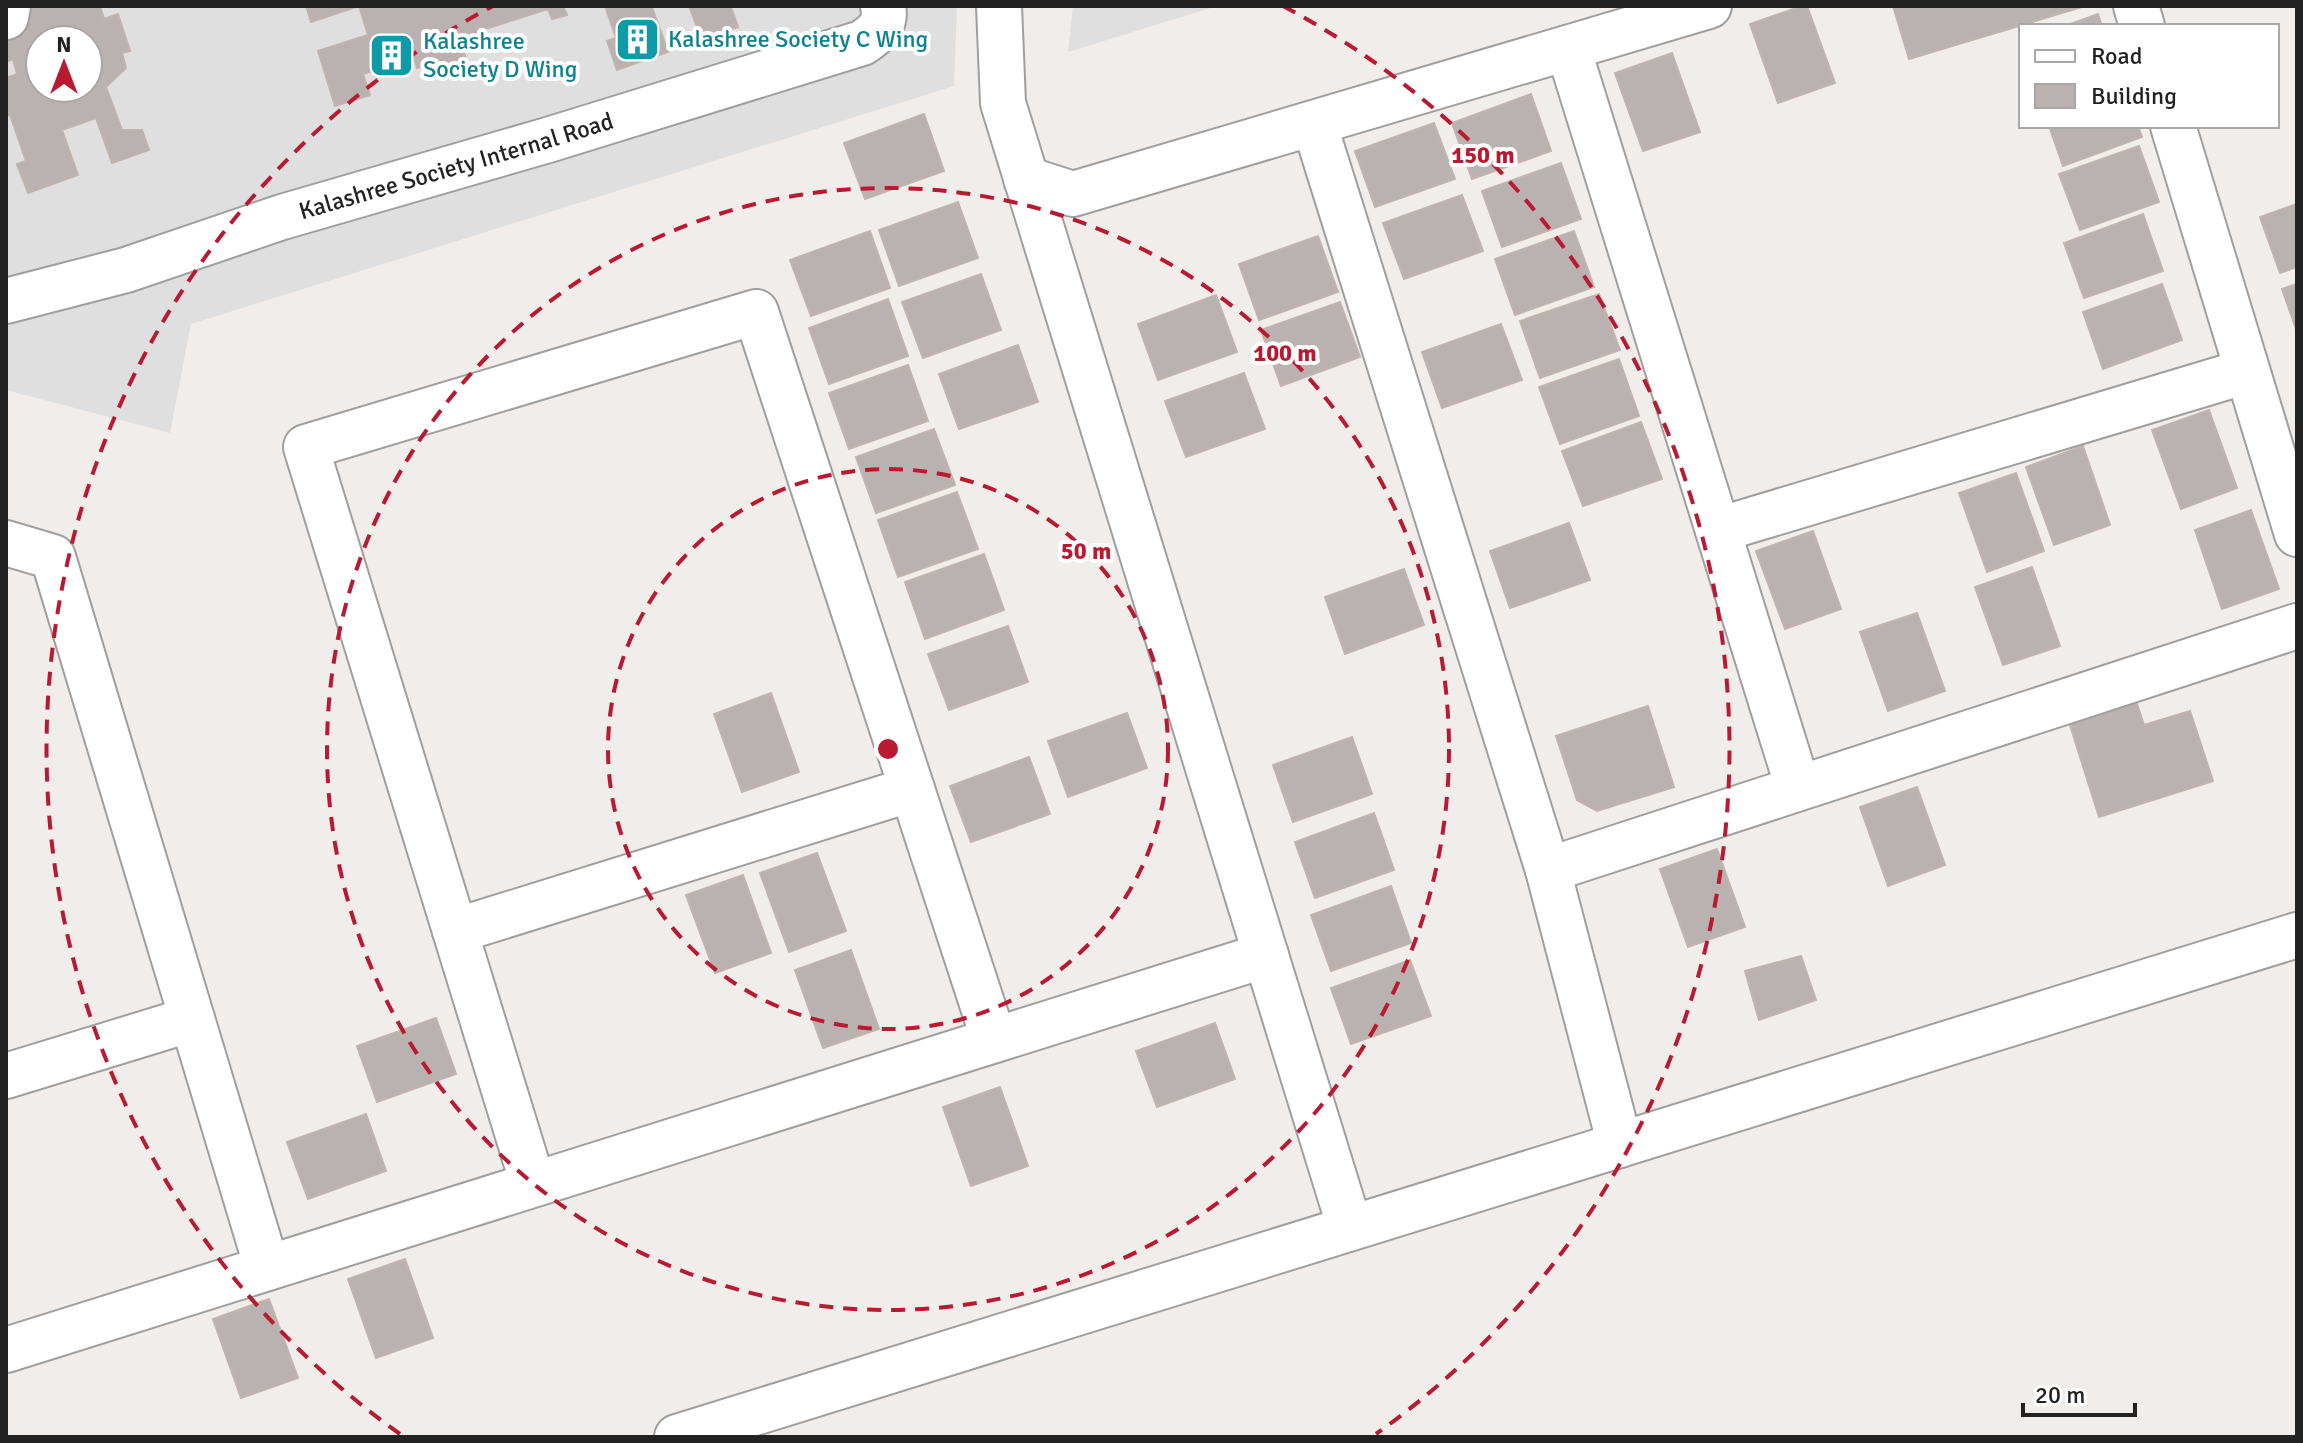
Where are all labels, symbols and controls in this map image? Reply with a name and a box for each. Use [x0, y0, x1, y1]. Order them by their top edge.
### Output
building icon: Kalashree Society C Wing [613, 15, 661, 63]
north arrow [24, 24, 104, 104]
place label: Kalashree Society C Wing [668, 24, 928, 54]
legend [2019, 24, 2279, 128]
place label: Kalashree Society D Wing [423, 26, 577, 84]
text: N [56, 31, 72, 58]
building icon: Kalashree Society D Wing [368, 31, 416, 79]
text: Road [2091, 41, 2142, 71]
text: Building [2091, 81, 2177, 111]
street label: Kalashree Society Internal Road [295, 106, 617, 226]
text: 150 m [1451, 140, 1515, 170]
text: 100 m [1253, 338, 1317, 368]
text: 50 m [1061, 536, 1111, 566]
centre of rings [874, 735, 902, 763]
scale bar [2023, 1367, 2135, 1417]
text: 20 m [2035, 1380, 2085, 1410]

